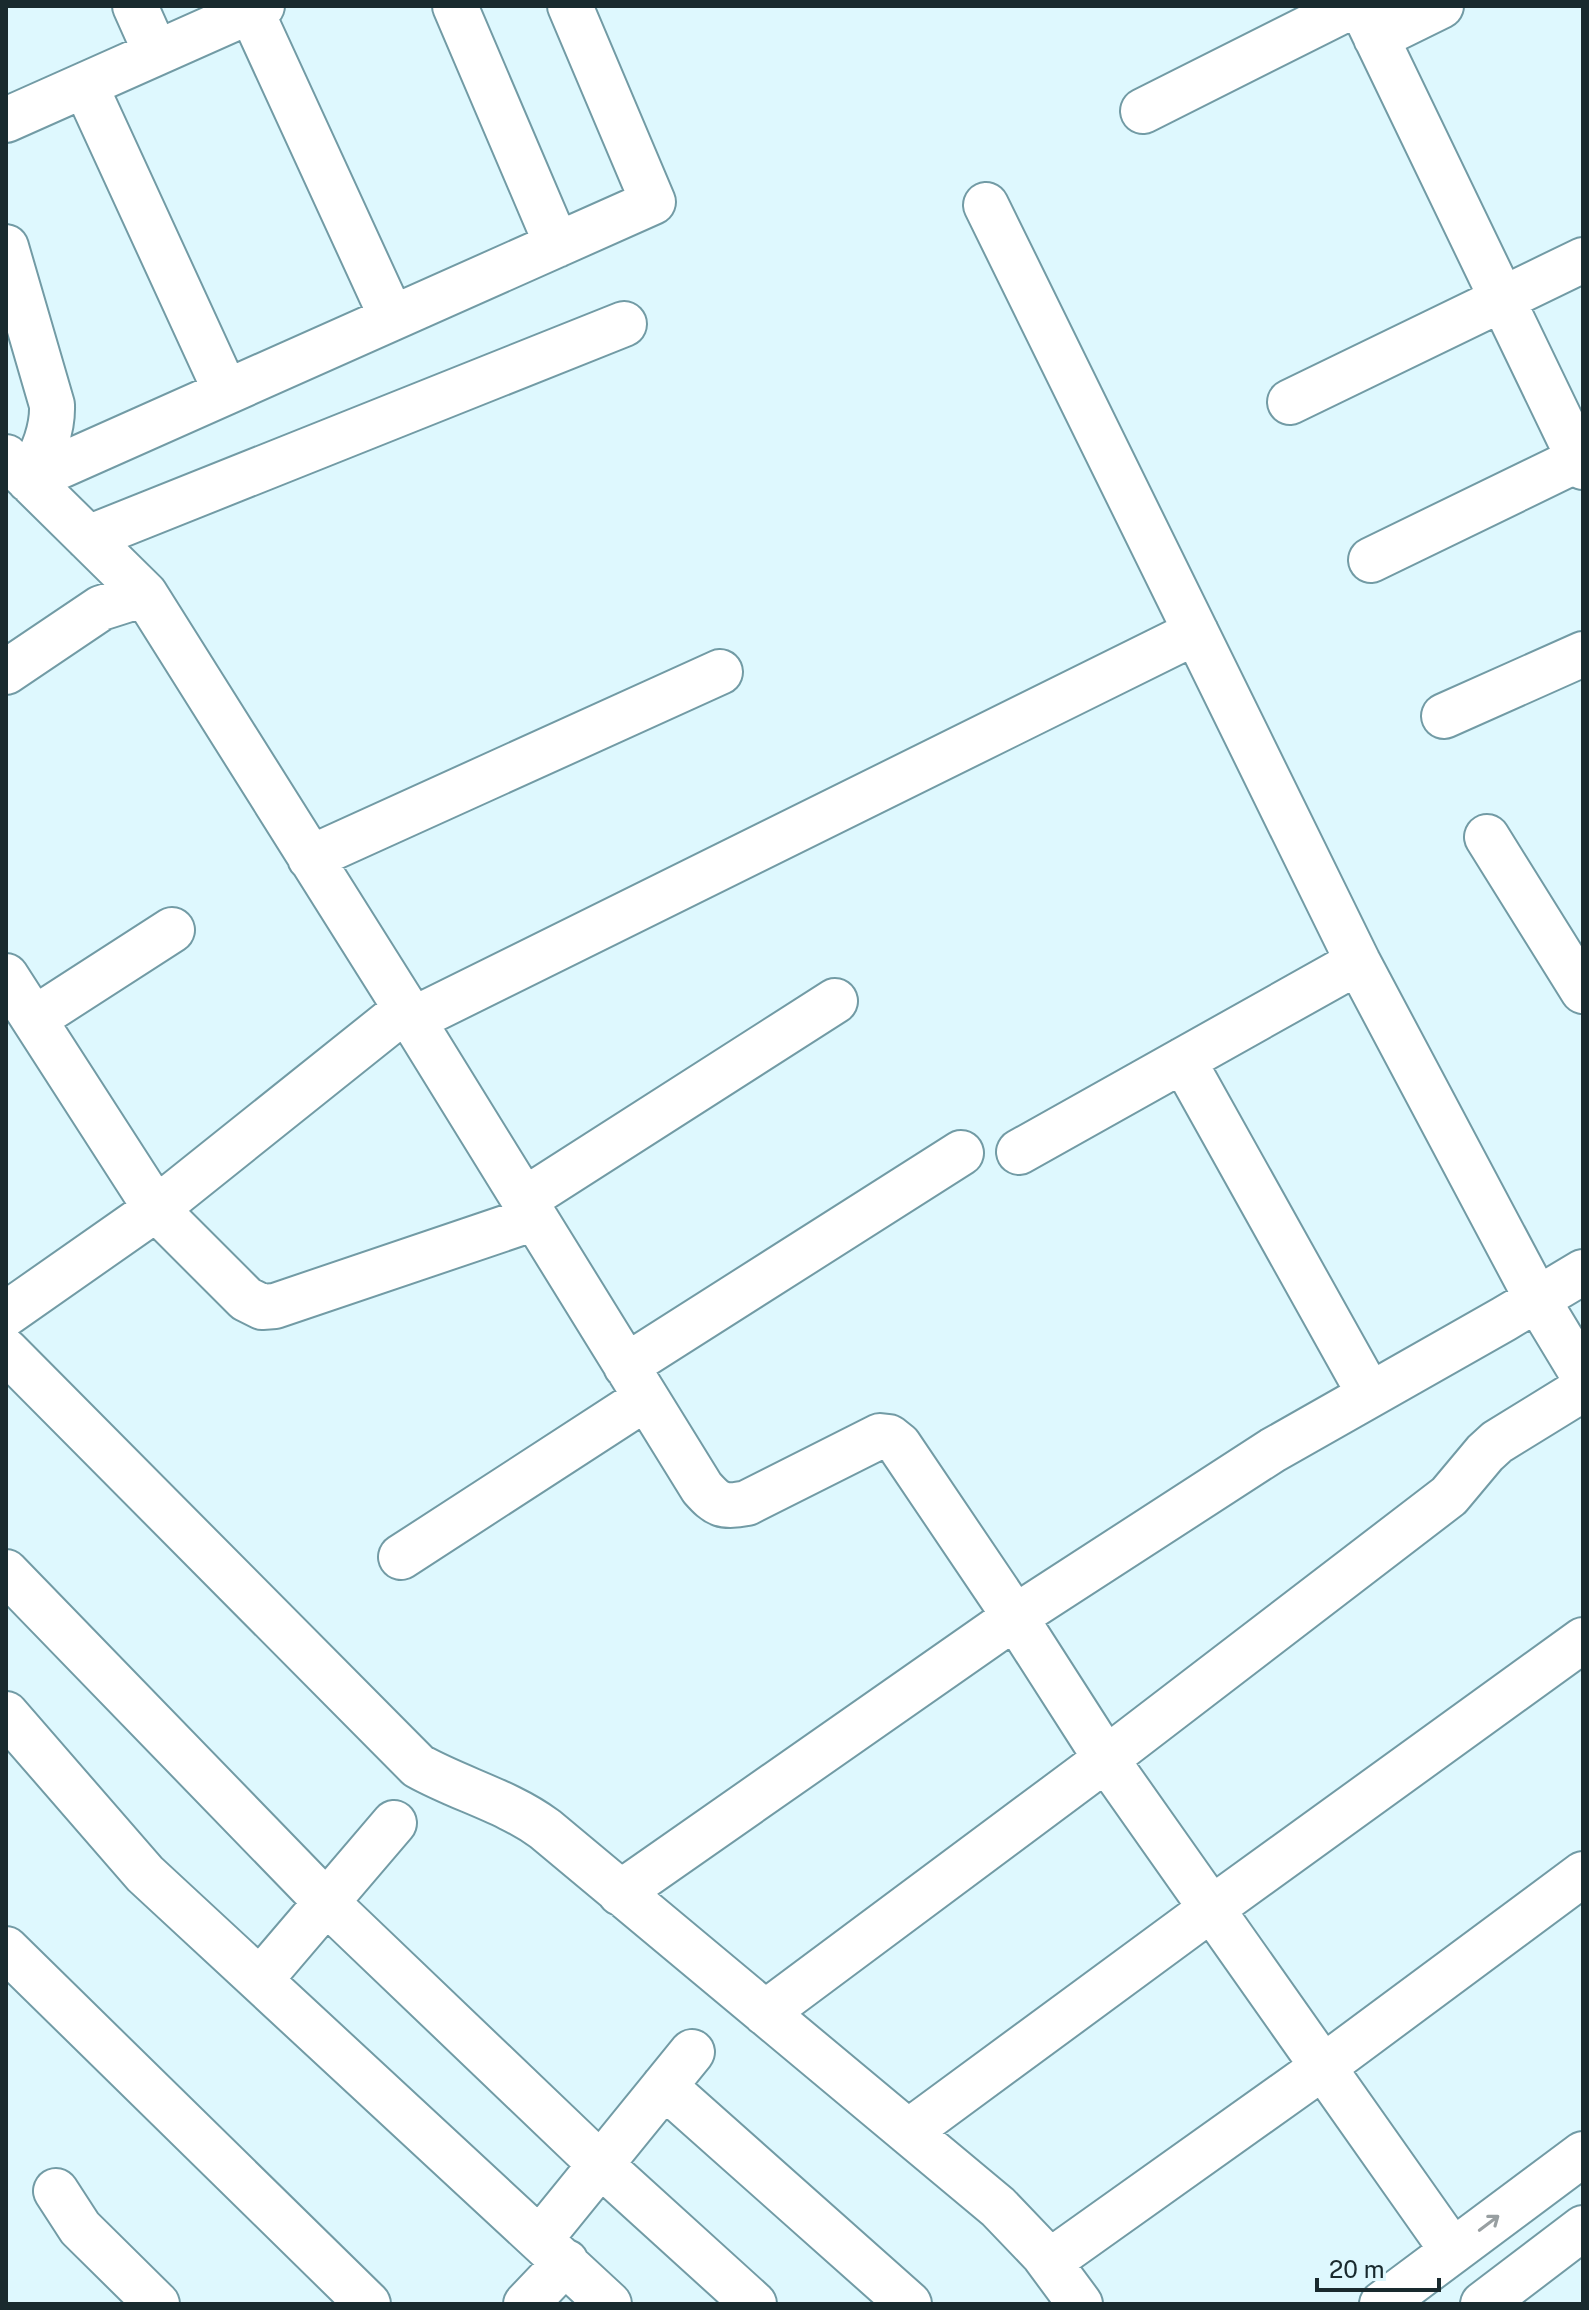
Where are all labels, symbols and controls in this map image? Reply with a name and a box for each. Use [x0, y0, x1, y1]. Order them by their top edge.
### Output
one-way arrow [1478, 2214, 1499, 2231]
scale bar [1317, 2242, 1439, 2292]
text: 20 m [1329, 2255, 1385, 2283]

